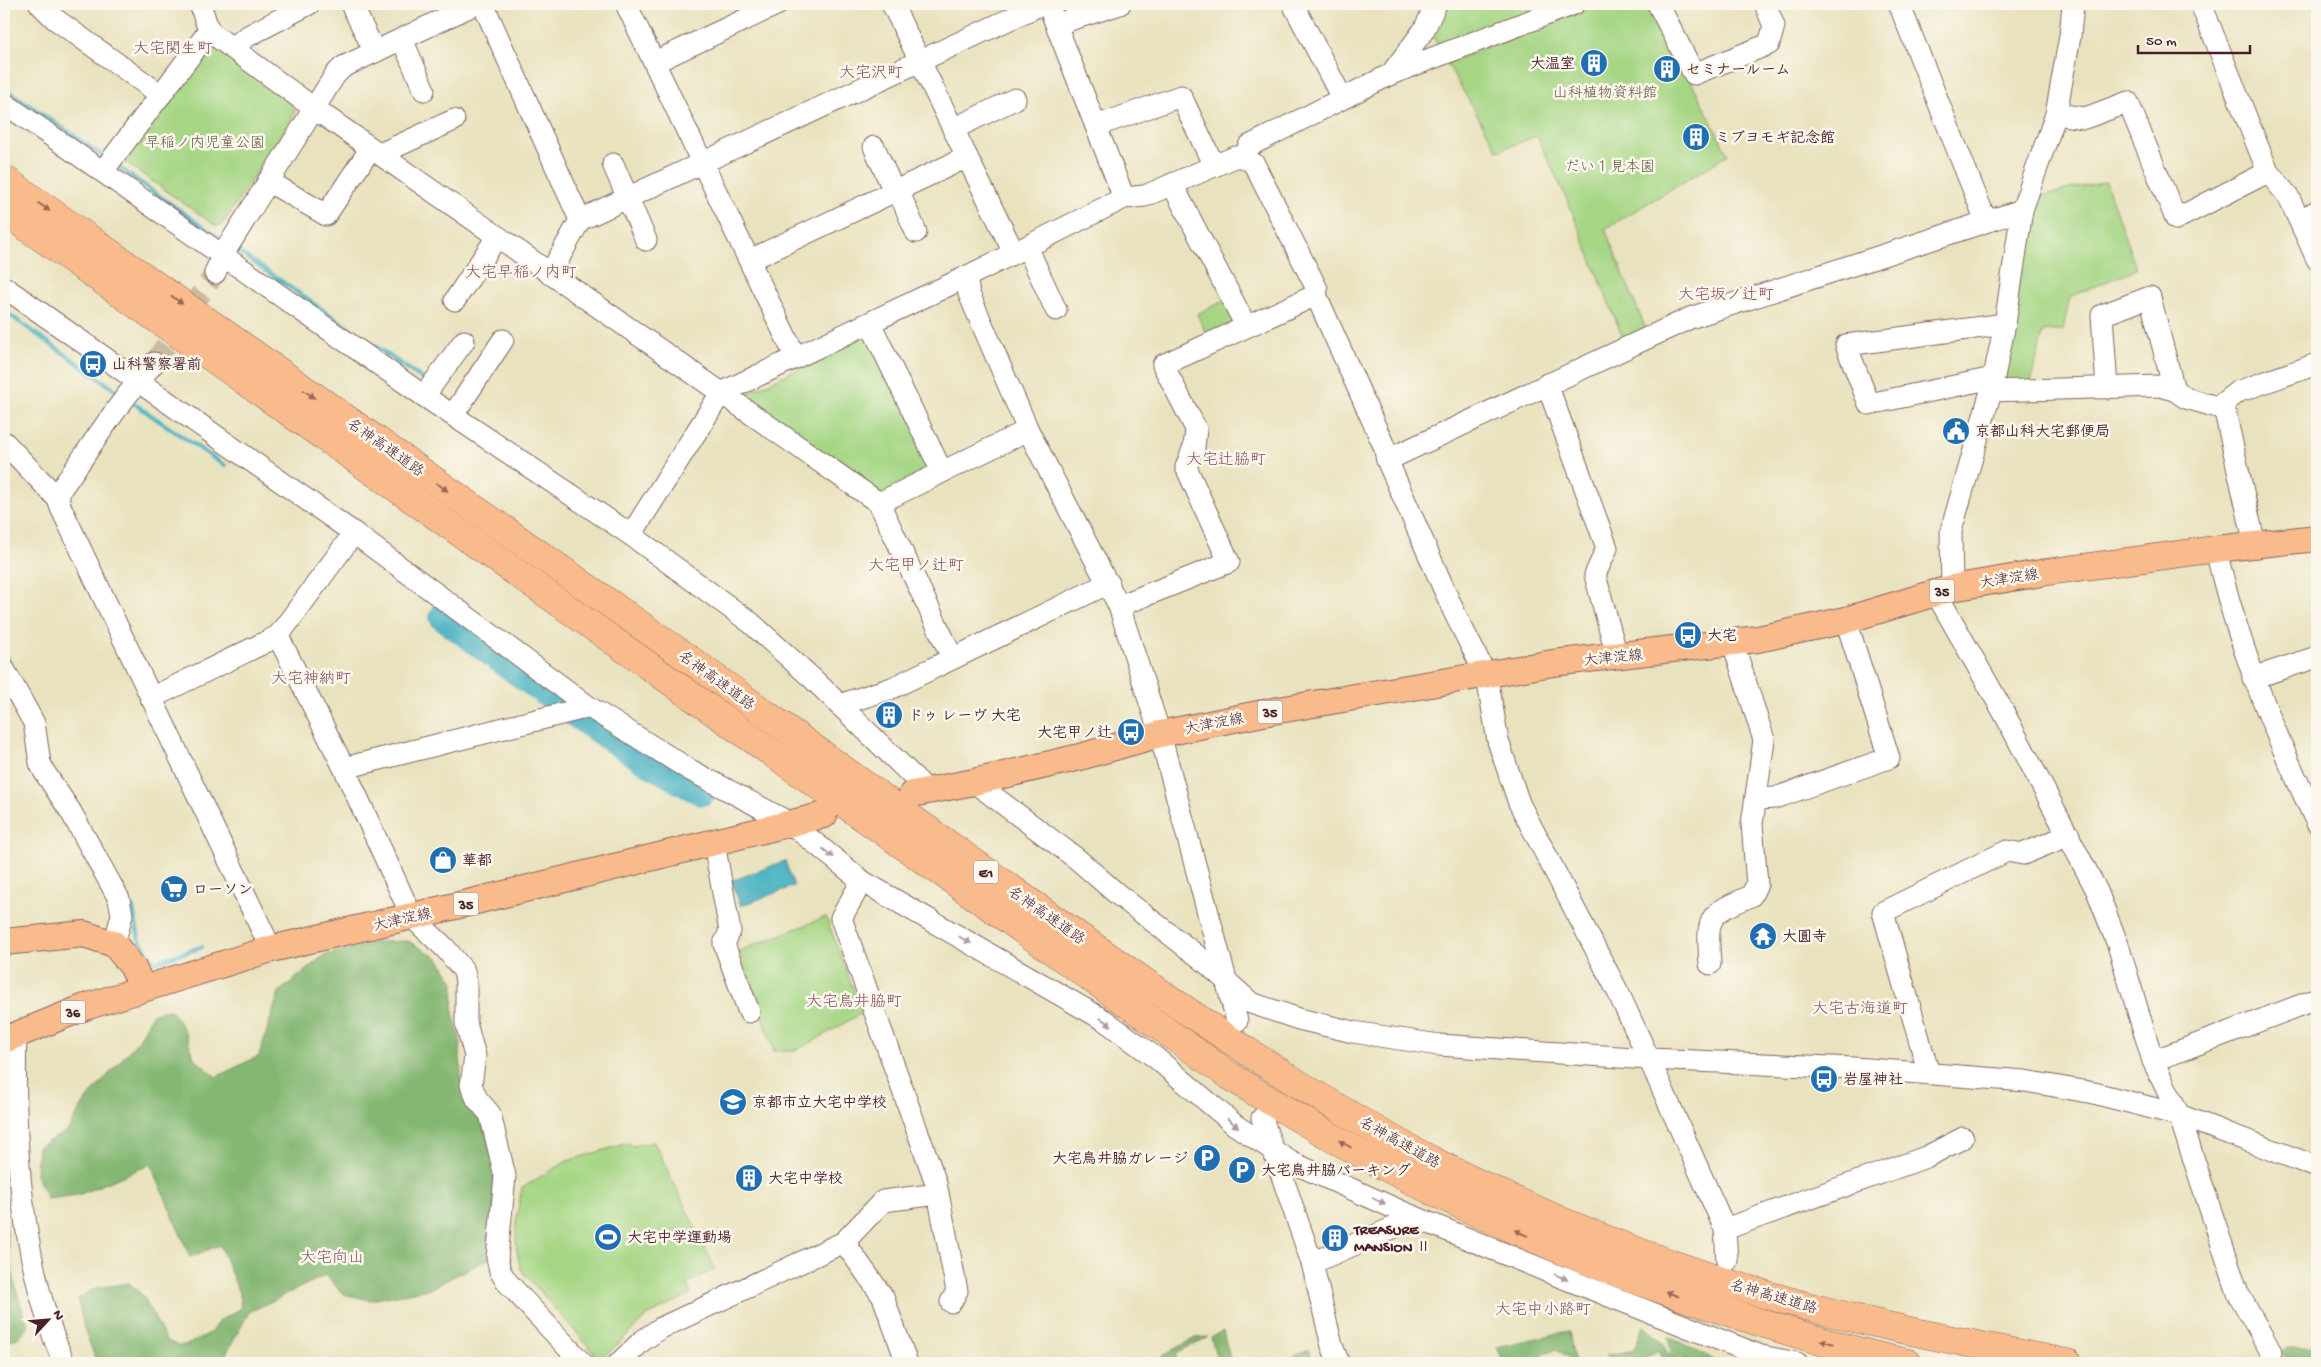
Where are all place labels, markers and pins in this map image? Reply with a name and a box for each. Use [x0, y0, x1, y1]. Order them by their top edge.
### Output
building icon: 大温室 [1579, 48, 1609, 78]
building icon: セミナールーム [1652, 54, 1682, 84]
place label: 大温室 [1530, 55, 1575, 74]
place label: セミナールーム [1686, 62, 1790, 80]
building icon: ミブヨモギ記念館 [1681, 122, 1711, 152]
place label: ミブヨモギ記念館 [1715, 129, 1835, 148]
bus stop icon: 山科警察署前 [78, 349, 108, 379]
place label: 山科警察署前 [112, 356, 202, 375]
public building icon: 京都山科大宅郵便局 [1941, 416, 1971, 446]
place label: 京都山科大宅郵便局 [1975, 423, 2110, 442]
bus stop icon: 大宅 [1673, 620, 1703, 650]
place label: 大宅 [1707, 627, 1737, 646]
building icon: ドゥ レーヴ 大宅 [874, 700, 904, 730]
place label: ドゥ レーヴ 大宅 [908, 707, 1021, 726]
bus stop icon: 大宅甲ノ辻 [1116, 717, 1146, 747]
place label: 大宅甲ノ辻 [1037, 724, 1112, 743]
shop icon: 華都 [428, 845, 458, 875]
place label: 華都 [462, 852, 492, 871]
supermarket icon: ローソン [159, 874, 189, 904]
place label: ローソン [193, 882, 253, 900]
temple icon: 大圓寺 [1748, 921, 1778, 951]
place label: 大圓寺 [1782, 928, 1827, 947]
bus stop icon: 岩屋神社 [1809, 1064, 1839, 1094]
place label: 岩屋神社 [1843, 1071, 1903, 1090]
school or university icon: 京都市立大宅中学校 [718, 1087, 748, 1117]
place label: 京都市立大宅中学校 [752, 1094, 887, 1113]
parking icon: 大宅鳥井脇ガレージ [1192, 1143, 1222, 1173]
place label: 大宅鳥井脇ガレージ [1052, 1150, 1188, 1169]
parking icon: 大宅鳥井脇パーキング [1227, 1155, 1257, 1185]
place label: 大宅鳥井脇パーキング [1261, 1162, 1411, 1181]
building icon: 大宅中学校 [734, 1163, 764, 1193]
place label: 大宅中学校 [768, 1170, 843, 1189]
sports icon: 大宅中学運動場 [593, 1222, 623, 1252]
place label: TREASURE MANSION Ⅱ [1353, 1222, 1431, 1257]
building icon: TREASURE MANSION Ⅱ [1320, 1223, 1350, 1253]
place label: 大宅中学運動場 [627, 1229, 732, 1248]

